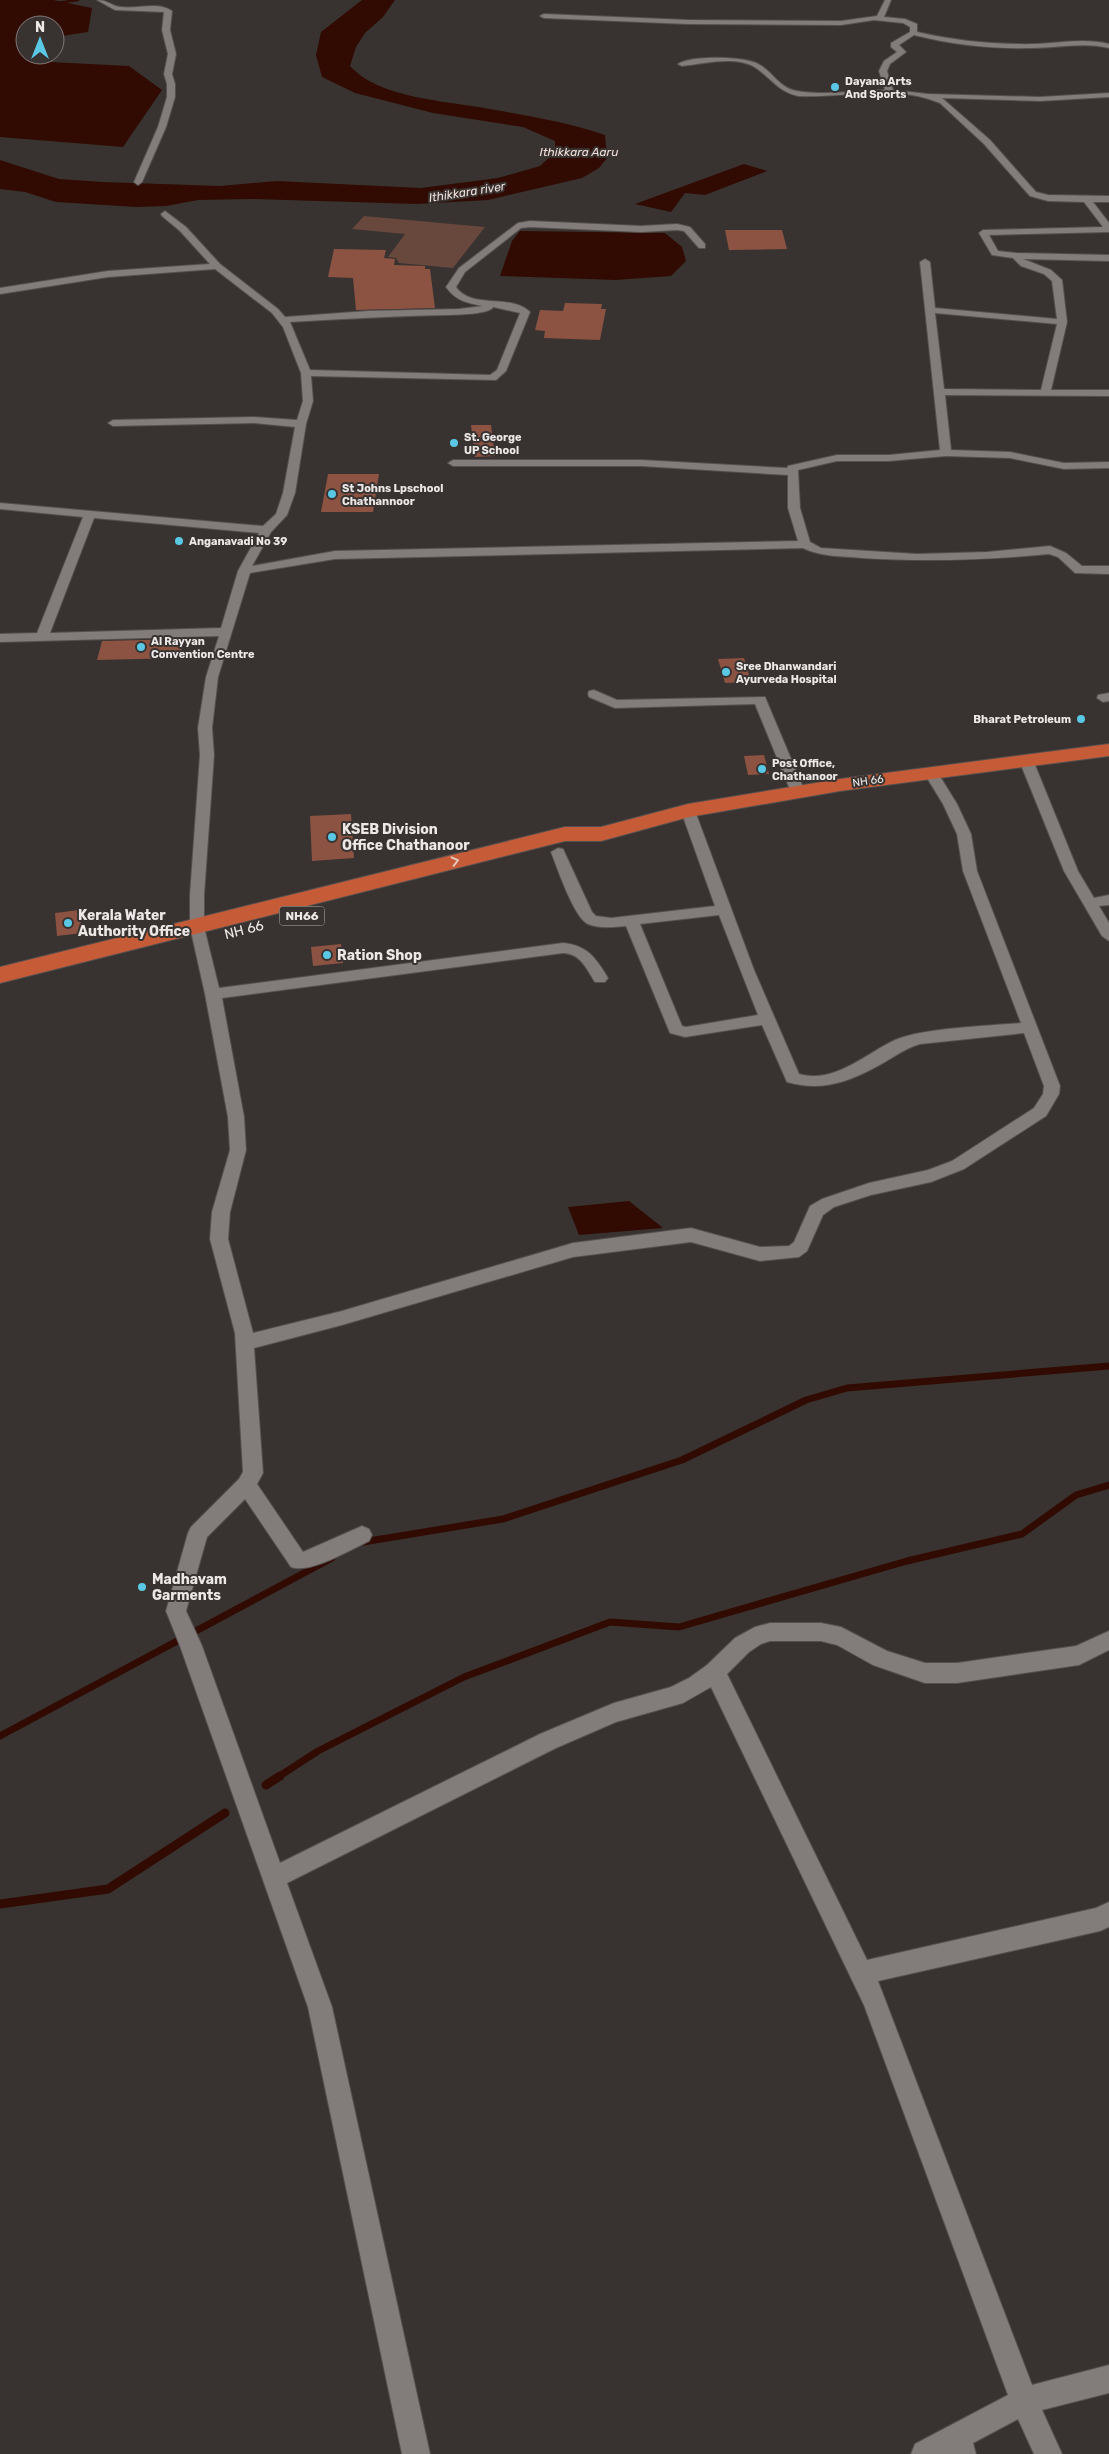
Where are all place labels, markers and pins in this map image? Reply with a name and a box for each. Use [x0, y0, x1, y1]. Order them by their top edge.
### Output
place label: Dayana Arts And Sports [845, 75, 912, 101]
marker: Dayana Arts And Sports [829, 81, 841, 93]
place label: St. George UP School [464, 431, 522, 457]
marker: St. George UP School [448, 437, 460, 449]
place label: St Johns Lpschool Chathannoor [342, 482, 443, 508]
marker: St Johns Lpschool Chathannoor [326, 488, 338, 500]
marker: Anganavadi No 39 [173, 535, 185, 547]
place label: Anganavadi No 39 [189, 535, 287, 548]
place label: Al Rayyan Convention Centre [151, 635, 255, 661]
marker: Al Rayyan Convention Centre [135, 641, 147, 653]
place label: Sree Dhanwandari Ayurveda Hospital [736, 660, 837, 686]
marker: Sree Dhanwandari Ayurveda Hospital [720, 666, 732, 678]
place label: Bharat Petroleum [973, 713, 1071, 726]
marker: Bharat Petroleum [1075, 713, 1087, 725]
place label: Post Office, Chathanoor [772, 757, 838, 783]
marker: Post Office, Chathanoor [756, 763, 768, 775]
place label: KSEB Division Office Chathanoor [342, 821, 470, 854]
marker: KSEB Division Office Chathanoor [326, 831, 338, 843]
place label: Kerala Water Authority Office [78, 907, 190, 940]
marker: Kerala Water Authority Office [62, 917, 74, 929]
place label: Ration Shop [337, 947, 422, 964]
marker: Ration Shop [321, 949, 333, 961]
place label: Madhavam Garments [152, 1571, 227, 1604]
marker: Madhavam Garments [136, 1581, 148, 1593]

